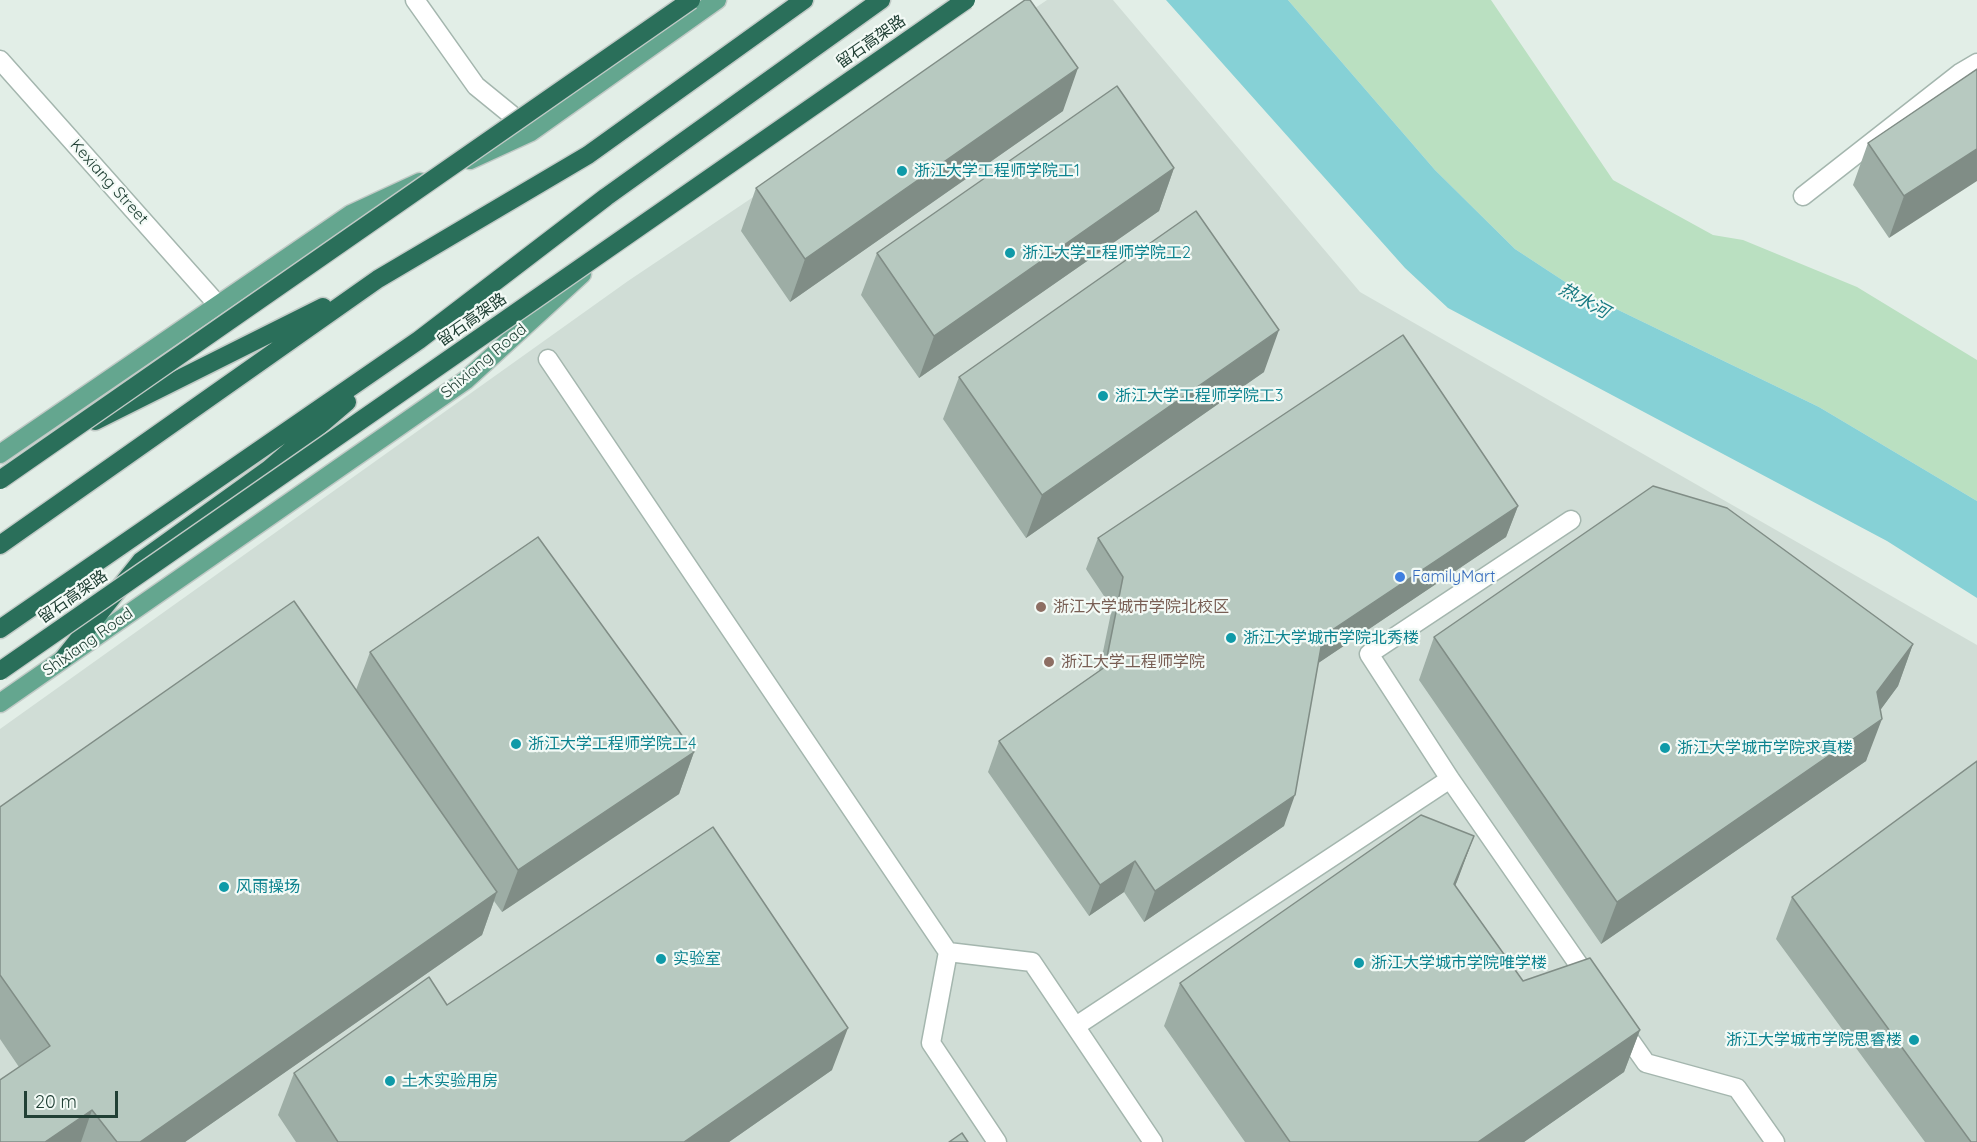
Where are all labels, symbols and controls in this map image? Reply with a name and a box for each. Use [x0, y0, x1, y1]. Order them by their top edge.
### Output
street label: 留石高架路 [833, 11, 909, 73]
street label: Kexiang Street [66, 136, 152, 228]
place label: 浙江大学工程师学院工1 [914, 161, 1080, 181]
marker: 浙江大学工程师学院工1 [895, 164, 909, 178]
place label: 浙江大学工程师学院工2 [1022, 243, 1191, 263]
marker: 浙江大学工程师学院工2 [1003, 246, 1017, 260]
water label: 热水河 [1555, 278, 1613, 324]
street label: 留石高架路 [434, 289, 510, 351]
street label: Shixiang Road [437, 320, 531, 402]
place label: 浙江大学工程师学院工3 [1115, 386, 1283, 406]
marker: 浙江大学工程师学院工3 [1096, 389, 1110, 403]
street label: 留石高架路 [35, 566, 111, 628]
place label: FamilyMart [1412, 567, 1495, 587]
marker: FamilyMart [1393, 570, 1407, 584]
place label: 浙江大学城市学院北校区 [1053, 597, 1229, 617]
marker: 浙江大学城市学院北校区 [1034, 600, 1048, 614]
street label: Shixiang Road [39, 604, 137, 680]
place label: 浙江大学城市学院北秀楼 [1243, 628, 1419, 648]
marker: 浙江大学城市学院北秀楼 [1224, 631, 1238, 645]
place label: 浙江大学工程师学院 [1061, 652, 1205, 672]
marker: 浙江大学工程师学院 [1042, 655, 1056, 669]
place label: 浙江大学工程师学院工4 [528, 734, 696, 754]
marker: 浙江大学工程师学院工4 [509, 737, 523, 751]
place label: 浙江大学城市学院求真楼 [1677, 738, 1853, 758]
marker: 浙江大学城市学院求真楼 [1658, 741, 1672, 755]
place label: 风雨操场 [236, 877, 300, 897]
marker: 风雨操场 [217, 880, 231, 894]
place label: 实验室 [673, 949, 721, 969]
marker: 实验室 [654, 952, 668, 966]
place label: 浙江大学城市学院唯学楼 [1371, 953, 1547, 973]
marker: 浙江大学城市学院唯学楼 [1352, 956, 1366, 970]
place label: 浙江大学城市学院思睿楼 [1726, 1030, 1902, 1050]
marker: 浙江大学城市学院思睿楼 [1907, 1033, 1921, 1047]
place label: 土木实验用房 [402, 1071, 498, 1091]
marker: 土木实验用房 [383, 1074, 397, 1088]
scale bar [27, 1079, 122, 1117]
text: 20 m [35, 1090, 77, 1113]

